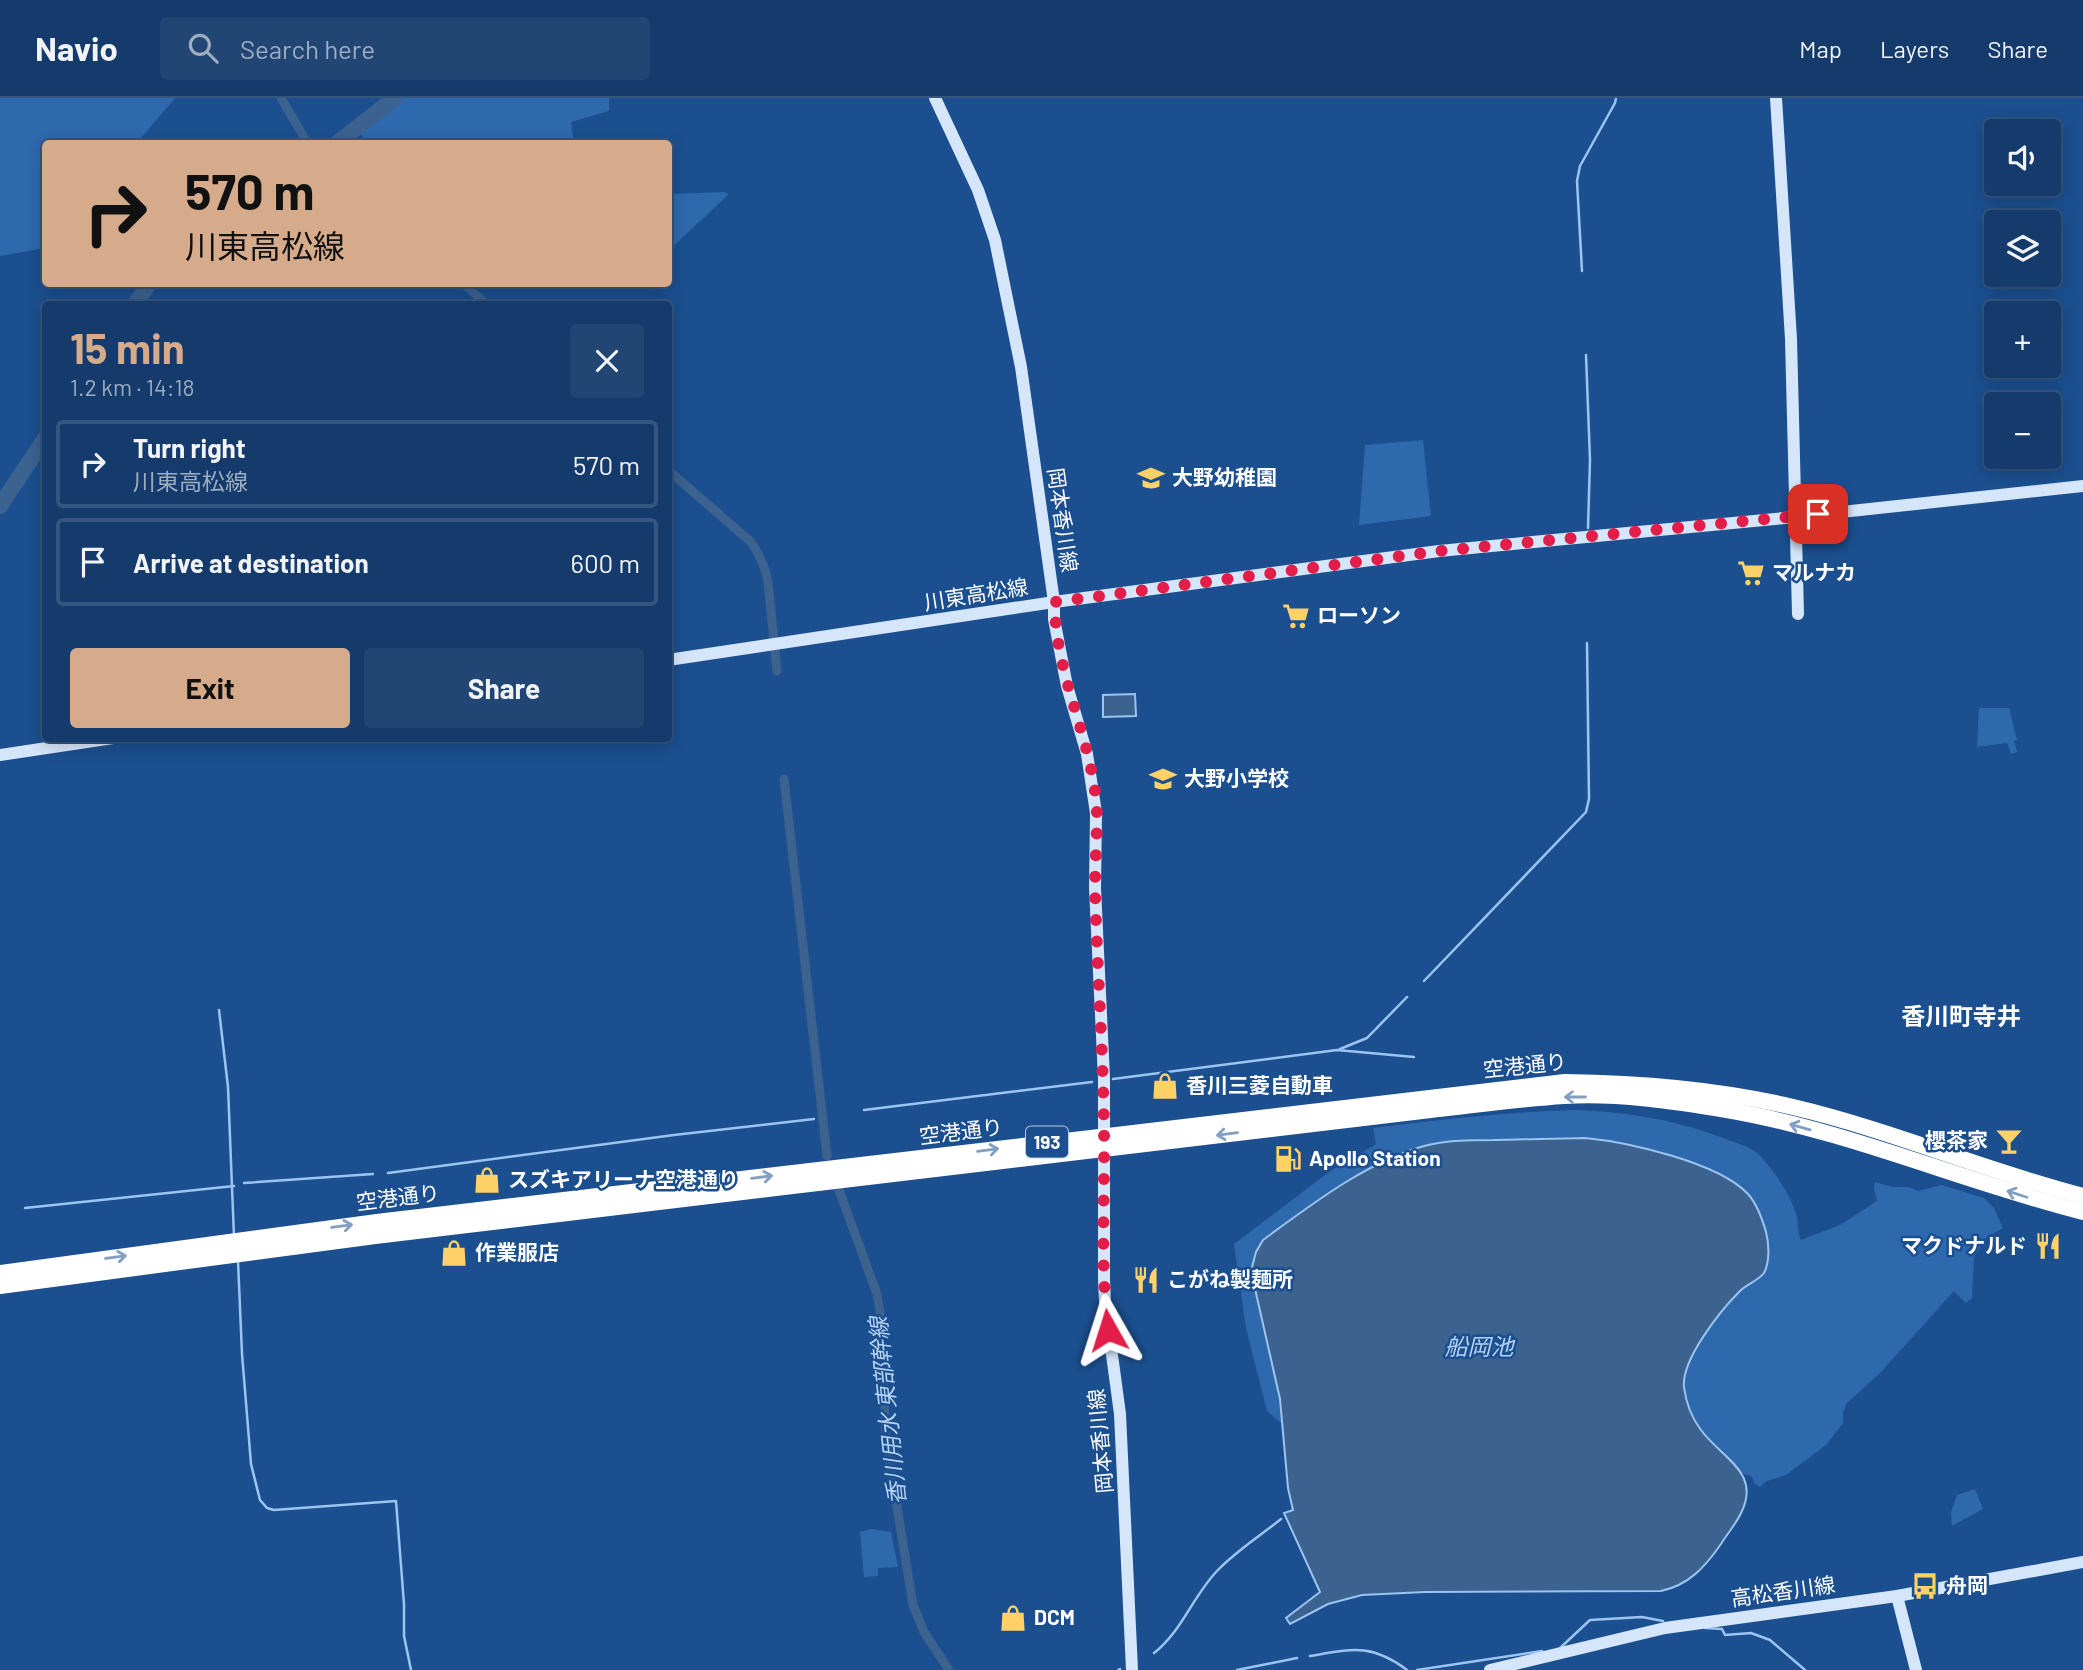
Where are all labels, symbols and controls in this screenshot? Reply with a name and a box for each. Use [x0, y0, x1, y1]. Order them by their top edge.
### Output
search box [160, 17, 650, 80]
text: Navio [35, 28, 118, 68]
icon: search [184, 29, 222, 67]
text: Search here [240, 33, 375, 64]
text: Map [1799, 34, 1842, 63]
text: Layers [1880, 34, 1949, 63]
text: Share [1987, 34, 2048, 63]
map controls [1984, 119, 2061, 469]
button: sound [1984, 119, 2061, 196]
text: 570 m [185, 161, 314, 220]
icon: right [70, 168, 161, 259]
button: layers [1984, 210, 2061, 287]
text: 川東高松線 [185, 226, 345, 264]
button: + [1984, 301, 2061, 378]
text: 15 min [70, 322, 185, 372]
button: close [570, 324, 644, 398]
text: 1.2 km · 14:18 [70, 373, 195, 401]
button: − [1984, 392, 2061, 469]
text: Turn right [133, 432, 246, 463]
icon: right [74, 445, 112, 483]
text: 570 m [573, 449, 640, 480]
school or university icon: 大野幼稚園 [1136, 463, 1166, 493]
place label: 大野幼稚園 [1172, 464, 1277, 489]
street label: 岡本香川線 [1044, 466, 1083, 574]
text: 川東高松線 [133, 467, 248, 495]
pin [1788, 484, 1848, 544]
icon: arrive [1799, 495, 1837, 533]
icon: arrive [74, 543, 112, 581]
text: Arrive at destination [133, 547, 369, 578]
text: 600 m [571, 547, 640, 578]
supermarket icon: マルナカ [1736, 558, 1766, 588]
place label: マルナカ [1772, 559, 1856, 584]
street label: 川東高松線 [922, 573, 1030, 614]
supermarket icon: ローソン [1281, 601, 1311, 631]
place label: ローソン [1317, 602, 1401, 627]
button: Exit [70, 648, 350, 728]
button: Share [364, 648, 644, 728]
school or university icon: 大野小学校 [1148, 764, 1178, 794]
place label: 大野小学校 [1184, 765, 1289, 790]
district label: 香川町寺井 [1901, 1001, 2021, 1030]
street label: 空港通り [1482, 1048, 1568, 1081]
shop icon: 香川三菱自動車 [1150, 1071, 1180, 1101]
place label: 香川三菱自動車 [1186, 1072, 1333, 1097]
one-way arrow [1564, 1090, 1587, 1103]
street label: 空港通り [918, 1113, 1004, 1148]
one-way arrow [1789, 1120, 1812, 1133]
road number: 193 [1026, 1126, 1068, 1158]
bar icon: 櫻茶家 [1994, 1126, 2024, 1156]
place label: 櫻茶家 [1925, 1127, 1988, 1152]
one-way arrow [1217, 1128, 1239, 1141]
one-way arrow [976, 1143, 999, 1156]
fuel station icon: Apollo Station [1273, 1144, 1303, 1174]
place label: Apollo Station [1309, 1145, 1441, 1170]
shop icon: スズキアリーナ空港通り [472, 1165, 502, 1195]
place label: スズキアリーナ空港通り [508, 1166, 739, 1191]
one-way arrow [750, 1171, 773, 1184]
street label: 空港通り [355, 1179, 441, 1214]
one-way arrow [2007, 1187, 2029, 1199]
one-way arrow [330, 1220, 352, 1233]
restaurant icon: マクドナルド [2033, 1231, 2063, 1261]
place label: マクドナルド [1901, 1232, 2027, 1257]
shop icon: 作業服店 [439, 1238, 469, 1268]
place label: 作業服店 [475, 1239, 559, 1264]
one-way arrow [104, 1251, 127, 1264]
restaurant icon: こがね製麺所 [1131, 1265, 1161, 1295]
place label: こがね製麺所 [1167, 1266, 1293, 1291]
position arrow [1071, 1293, 1145, 1367]
water label: 香川用水 東部幹線 [863, 1313, 911, 1506]
water label: 船岡池 [1445, 1332, 1516, 1360]
street label: 岡本香川線 [1082, 1388, 1117, 1495]
street label: 高松香川線 [1729, 1571, 1837, 1610]
bus stop icon: 舟岡 [1910, 1571, 1940, 1601]
place label: 舟岡 [1946, 1572, 1988, 1597]
shop icon: DCM [998, 1603, 1028, 1633]
place label: DCM [1034, 1604, 1075, 1629]

